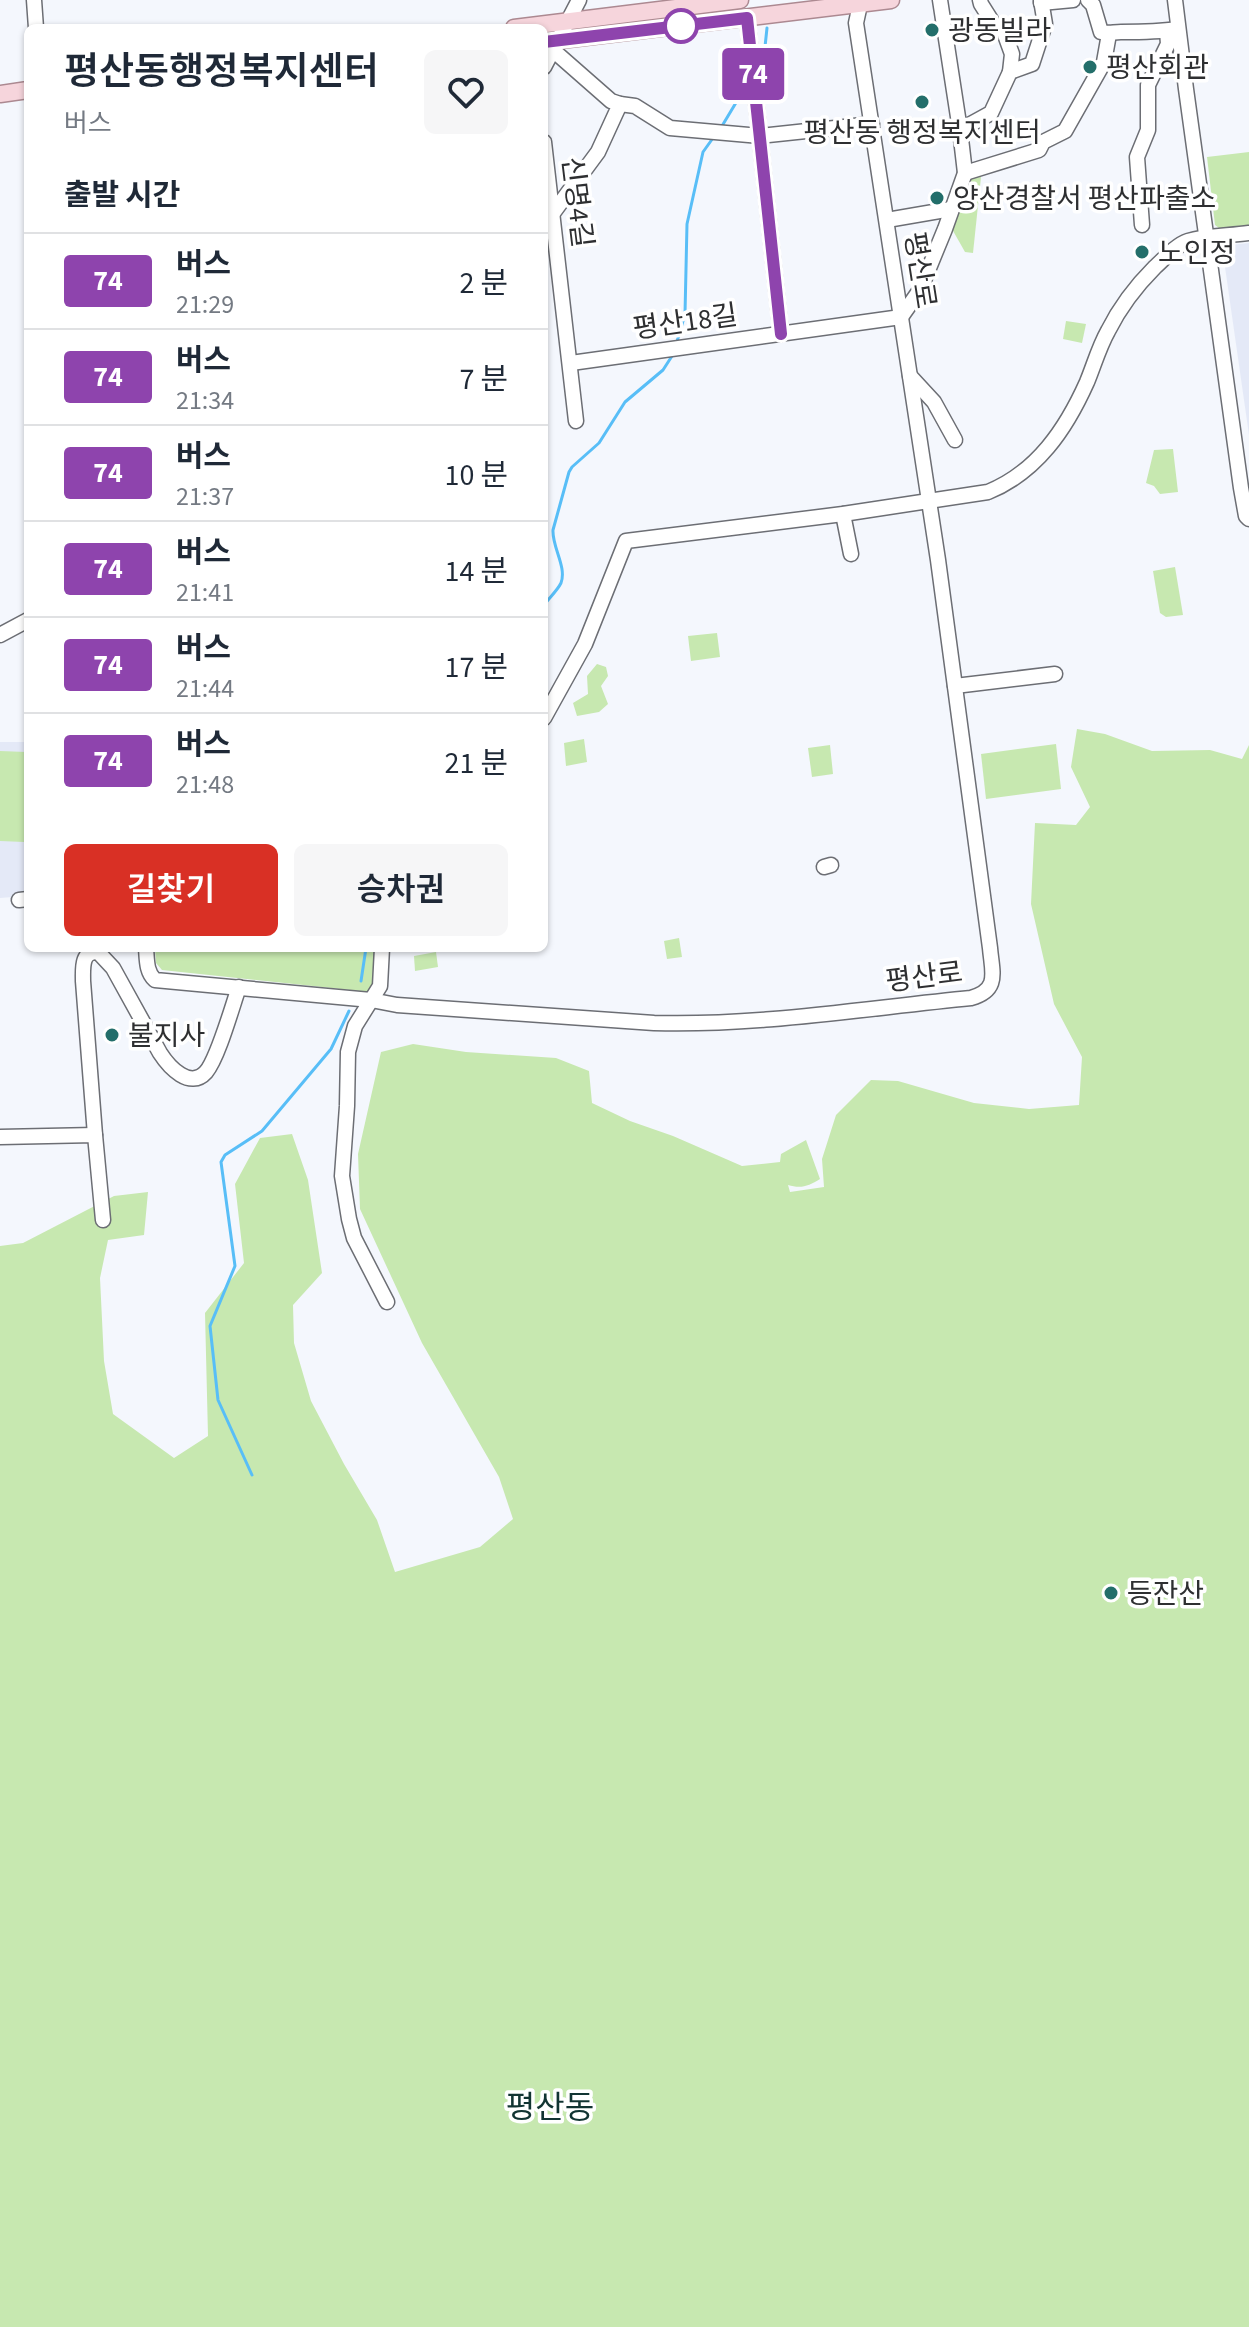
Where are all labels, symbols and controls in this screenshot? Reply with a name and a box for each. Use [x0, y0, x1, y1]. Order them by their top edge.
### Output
unlabelled marker [664, 9, 698, 43]
place label: 광동빌라 [948, 11, 1051, 51]
marker: 광동빌라 [923, 21, 941, 39]
text: 평산동행정복지센터 [64, 45, 379, 99]
line badge: 74 [717, 48, 789, 100]
place label: 평산회관 [1106, 48, 1209, 88]
button: heart [424, 50, 508, 134]
text: 74 [738, 54, 768, 94]
marker: 평산회관 [1081, 58, 1099, 76]
marker: 평산동 행정복지센터 [913, 93, 931, 111]
text: 버스 [64, 105, 112, 142]
place label: 평산동 행정복지센터 [803, 113, 1041, 153]
street label: 신명4길 [552, 154, 602, 250]
text: 출발 시간 [64, 174, 180, 217]
place label: 양산경찰서 평산파출소 [953, 179, 1216, 219]
marker: 양산경찰서 평산파출소 [928, 189, 946, 207]
street label: 평산로 [894, 229, 946, 311]
place label: 노인정 [1158, 233, 1235, 273]
text: 버스 [176, 243, 231, 286]
marker: 노인정 [1133, 243, 1151, 261]
text: 74 [93, 261, 123, 301]
text: 2 분 [459, 262, 508, 305]
text: 21:29 [176, 286, 234, 323]
street label: 평산18길 [630, 295, 740, 349]
text: 버스 [176, 339, 231, 382]
text: 74 [93, 357, 123, 397]
text: 7 분 [459, 358, 508, 401]
text: 21:34 [176, 382, 234, 419]
text: 버스 [176, 435, 231, 478]
text: 74 [93, 453, 123, 493]
text: 10 분 [445, 454, 508, 497]
text: 21:37 [176, 478, 234, 515]
text: 버스 [176, 531, 231, 574]
text: 74 [93, 549, 123, 589]
text: 14 분 [445, 550, 508, 593]
text: 21:41 [176, 574, 234, 611]
text: 버스 [176, 627, 231, 670]
text: 74 [93, 645, 123, 685]
text: 17 분 [445, 646, 508, 689]
text: 21:44 [176, 670, 234, 707]
text: 버스 [176, 723, 231, 766]
text: 74 [93, 741, 123, 781]
text: 21 분 [445, 742, 508, 785]
text: 21:48 [176, 766, 234, 803]
button: 길찾기 [64, 844, 278, 936]
button: 승차권 [294, 844, 508, 936]
street label: 평산로 [883, 952, 965, 1002]
place label: 불지사 [128, 1016, 205, 1056]
marker: 불지사 [103, 1026, 121, 1044]
place label: 등잔산 [1127, 1574, 1204, 1614]
marker: 등잔산 [1102, 1584, 1120, 1602]
district label: 평산동 [506, 2085, 594, 2131]

